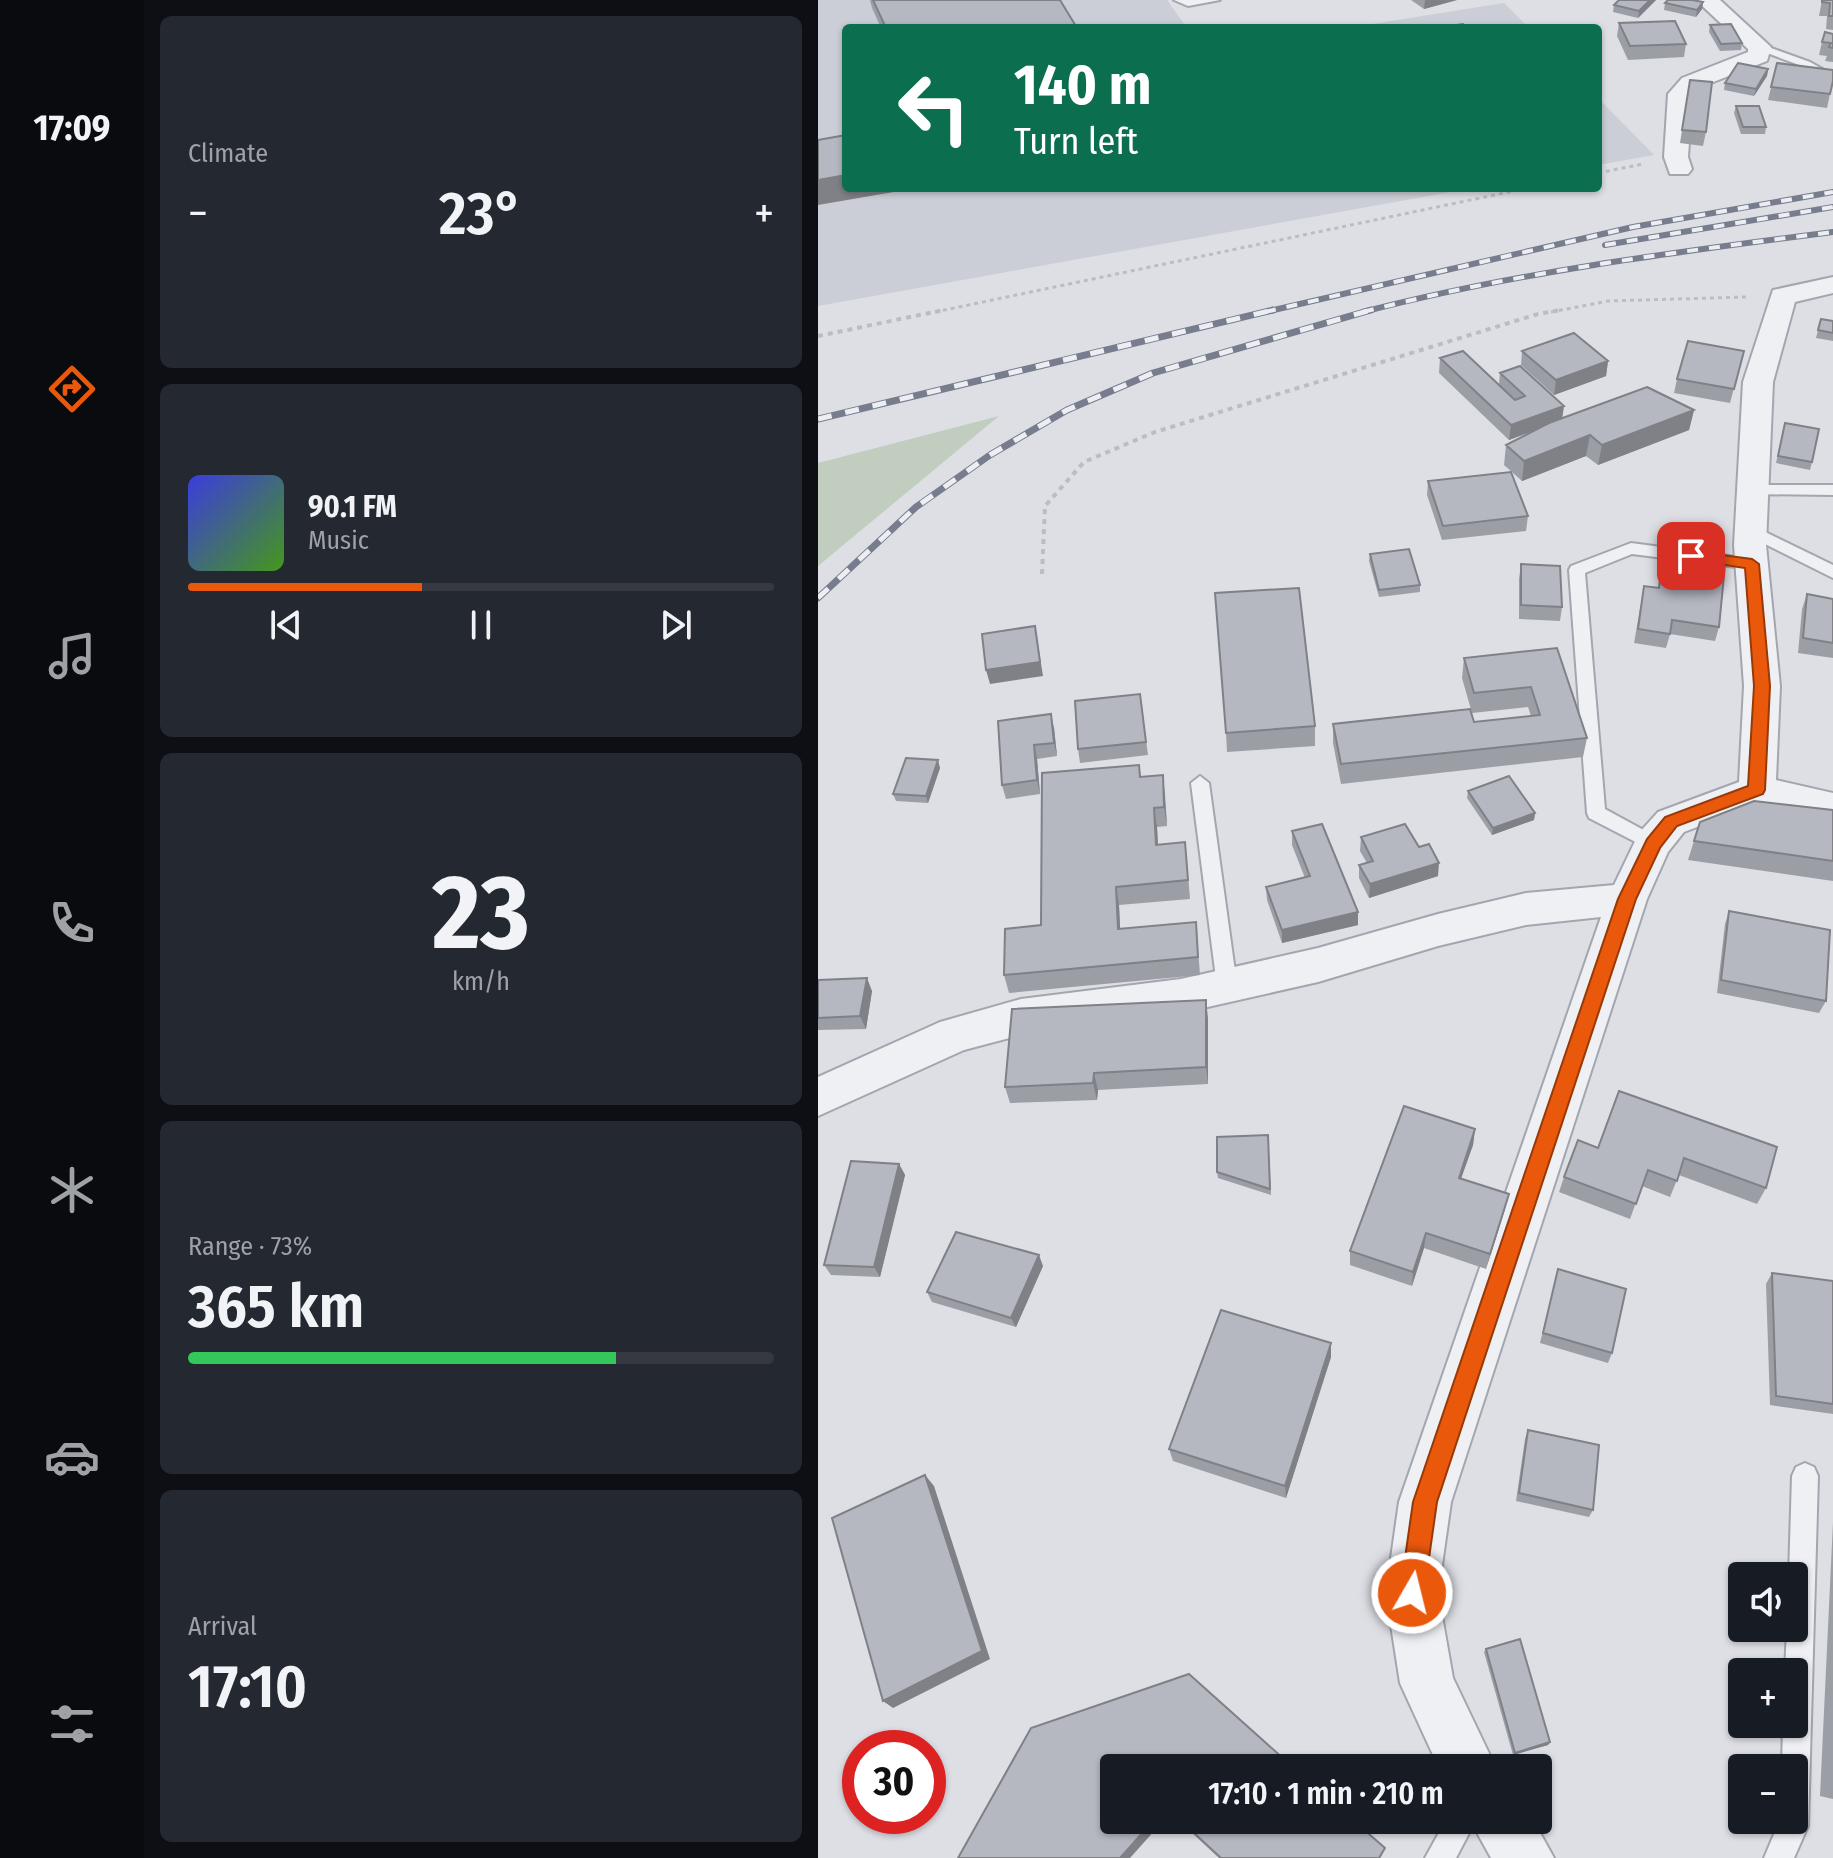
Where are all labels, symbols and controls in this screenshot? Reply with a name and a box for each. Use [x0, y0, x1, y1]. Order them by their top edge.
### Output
text: 140 m [1014, 52, 1151, 119]
icon: left [882, 56, 986, 160]
text: 17:09 [34, 106, 110, 150]
text: Turn left [1014, 120, 1138, 164]
text: Climate [188, 138, 268, 169]
text: 23° [439, 178, 523, 250]
text: − [188, 187, 208, 240]
text: + [754, 187, 774, 240]
icon: directions [44, 361, 100, 417]
text: 90.1 FM [308, 489, 397, 525]
pin [1657, 522, 1725, 590]
text: Music [308, 525, 369, 556]
icon: arrive [1669, 534, 1713, 578]
icon: previous [264, 603, 308, 647]
icon: pause [459, 603, 503, 647]
icon: next [654, 603, 698, 647]
icon: music [44, 628, 100, 684]
text: 23 [432, 851, 530, 976]
icon: phone [44, 895, 100, 951]
text: km/h [452, 966, 510, 997]
icon: climate [44, 1162, 100, 1218]
text: Range · 73% [188, 1231, 312, 1262]
text: 365 km [188, 1271, 364, 1343]
icon: car [44, 1429, 100, 1485]
position arrow [1370, 1551, 1454, 1635]
map controls [1728, 1562, 1808, 1834]
button: sound [1728, 1562, 1808, 1642]
text: Arrival [188, 1611, 257, 1642]
text: 17:10 [188, 1651, 307, 1723]
button: + [1728, 1658, 1808, 1738]
icon: filters [44, 1696, 100, 1752]
speed limit sign: 30 [842, 1730, 946, 1834]
button: − [1728, 1754, 1808, 1834]
text: 17:10 · 1 min · 210 m [1208, 1776, 1444, 1812]

